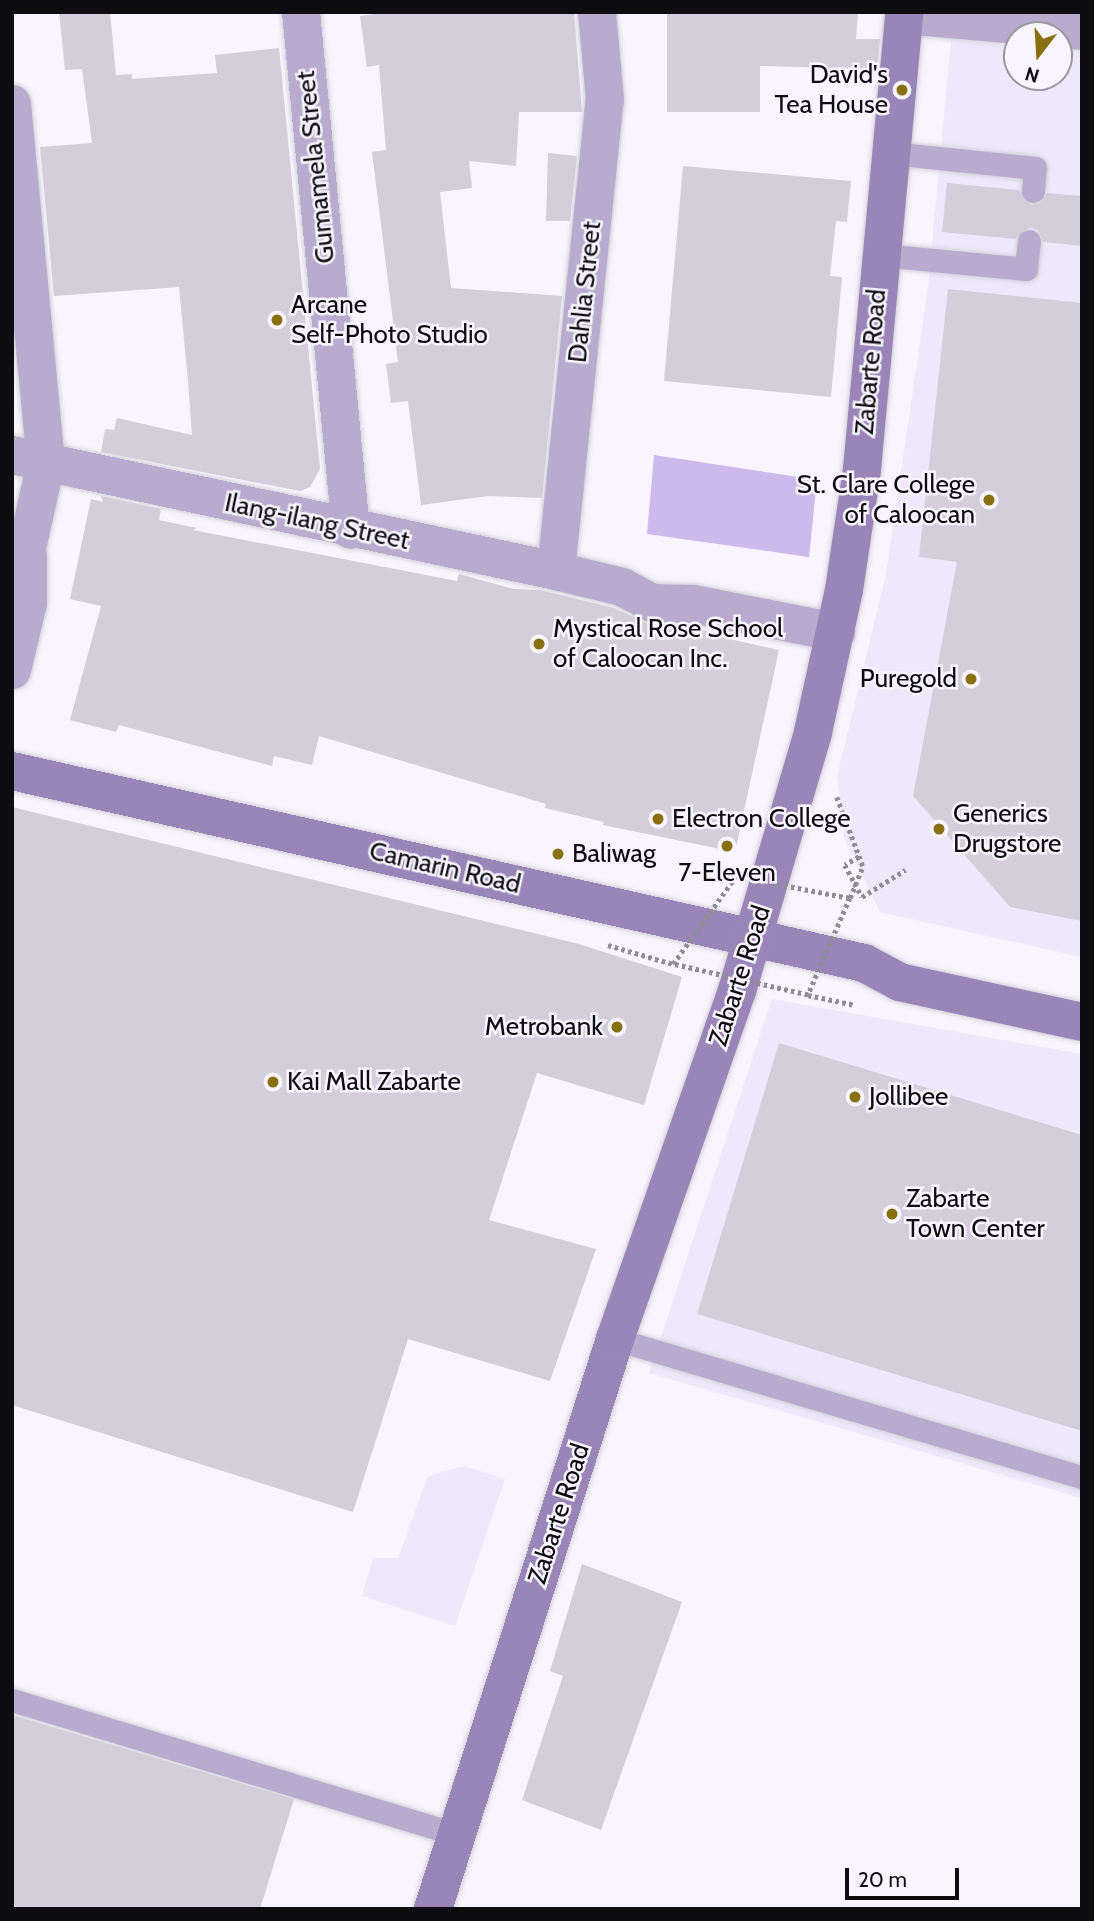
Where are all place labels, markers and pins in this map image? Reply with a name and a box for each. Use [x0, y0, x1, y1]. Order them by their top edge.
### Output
place label: David's Tea House [775, 59, 888, 120]
marker: David's Tea House [894, 82, 910, 98]
place label: Arcane Self-Photo Studio [291, 289, 488, 350]
marker: Arcane Self-Photo Studio [269, 312, 285, 328]
place label: St. Clare College of Caloocan [797, 469, 975, 530]
marker: St. Clare College of Caloocan [981, 492, 997, 508]
place label: Mystical Rose School of Caloocan Inc. [553, 613, 783, 674]
marker: Mystical Rose School of Caloocan Inc. [531, 636, 547, 652]
place label: Puregold [860, 663, 957, 695]
marker: Puregold [963, 671, 979, 687]
place label: Generics Drugstore [953, 798, 1061, 860]
place label: Electron College [672, 803, 851, 835]
marker: Electron College [650, 811, 666, 827]
marker: Generics Drugstore [931, 821, 947, 837]
place label: Baliwag [572, 838, 656, 870]
marker: 7-Eleven [719, 838, 735, 854]
marker: Baliwag [550, 846, 566, 862]
place label: 7-Eleven [678, 857, 776, 889]
place label: Metrobank [485, 1011, 603, 1043]
marker: Metrobank [609, 1019, 625, 1035]
place label: Kai Mall Zabarte [287, 1066, 461, 1098]
marker: Kai Mall Zabarte [265, 1074, 281, 1090]
place label: Jollibee [869, 1081, 948, 1113]
marker: Jollibee [847, 1089, 863, 1105]
place label: Zabarte Town Center [906, 1183, 1045, 1244]
marker: Zabarte Town Center [884, 1206, 900, 1222]

